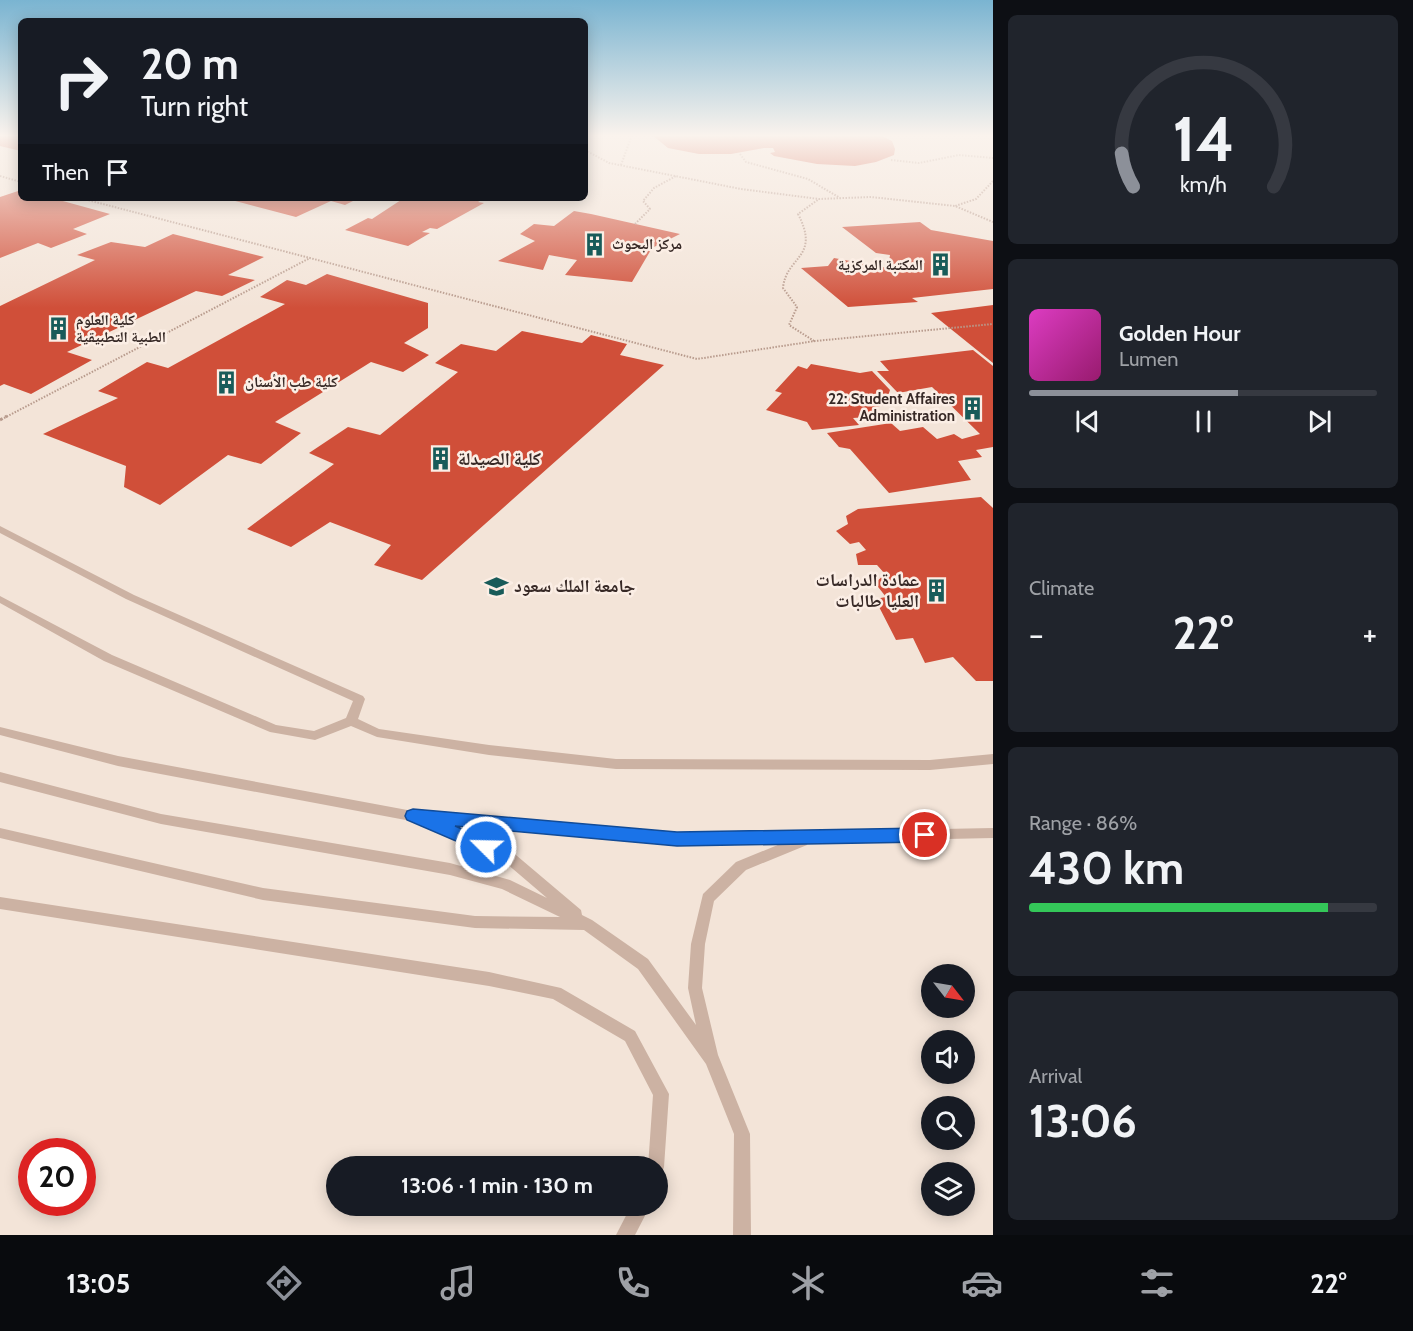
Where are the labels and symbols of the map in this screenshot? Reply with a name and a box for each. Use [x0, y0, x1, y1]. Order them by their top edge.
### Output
building icon: مركز البحوث [581, 231, 607, 257]
place label: مركز البحوث [612, 235, 682, 253]
building icon: المكتبة المركزية [928, 252, 954, 278]
place label: المكتبة المركزية [838, 256, 923, 274]
place label: كلية العلوم الطبية التطبيقية [76, 311, 166, 346]
building icon: كلية العلوم الطبية التطبيقية [45, 316, 71, 342]
building icon: كلية طب الأسنان [214, 369, 240, 395]
place label: كلية طب الأسنان [245, 373, 338, 391]
place label: 22: Student Affaires Administration [828, 390, 955, 425]
building icon: 22: Student Affaires Administration [960, 395, 986, 421]
building icon: كلية الصيدلة [427, 446, 453, 472]
place label: كلية الصيدلة [458, 448, 541, 470]
place label: عمادة الدراسات العليا طالبات [816, 569, 919, 612]
school or university icon: جامعة الملك سعود [483, 573, 509, 599]
place label: جامعة الملك سعود [514, 575, 636, 597]
building icon: عمادة الدراسات العليا طالبات [924, 577, 950, 603]
pin [899, 809, 950, 860]
position arrow [454, 815, 518, 879]
north arrow [921, 964, 975, 1018]
speed limit sign: 20 [18, 1138, 96, 1216]

